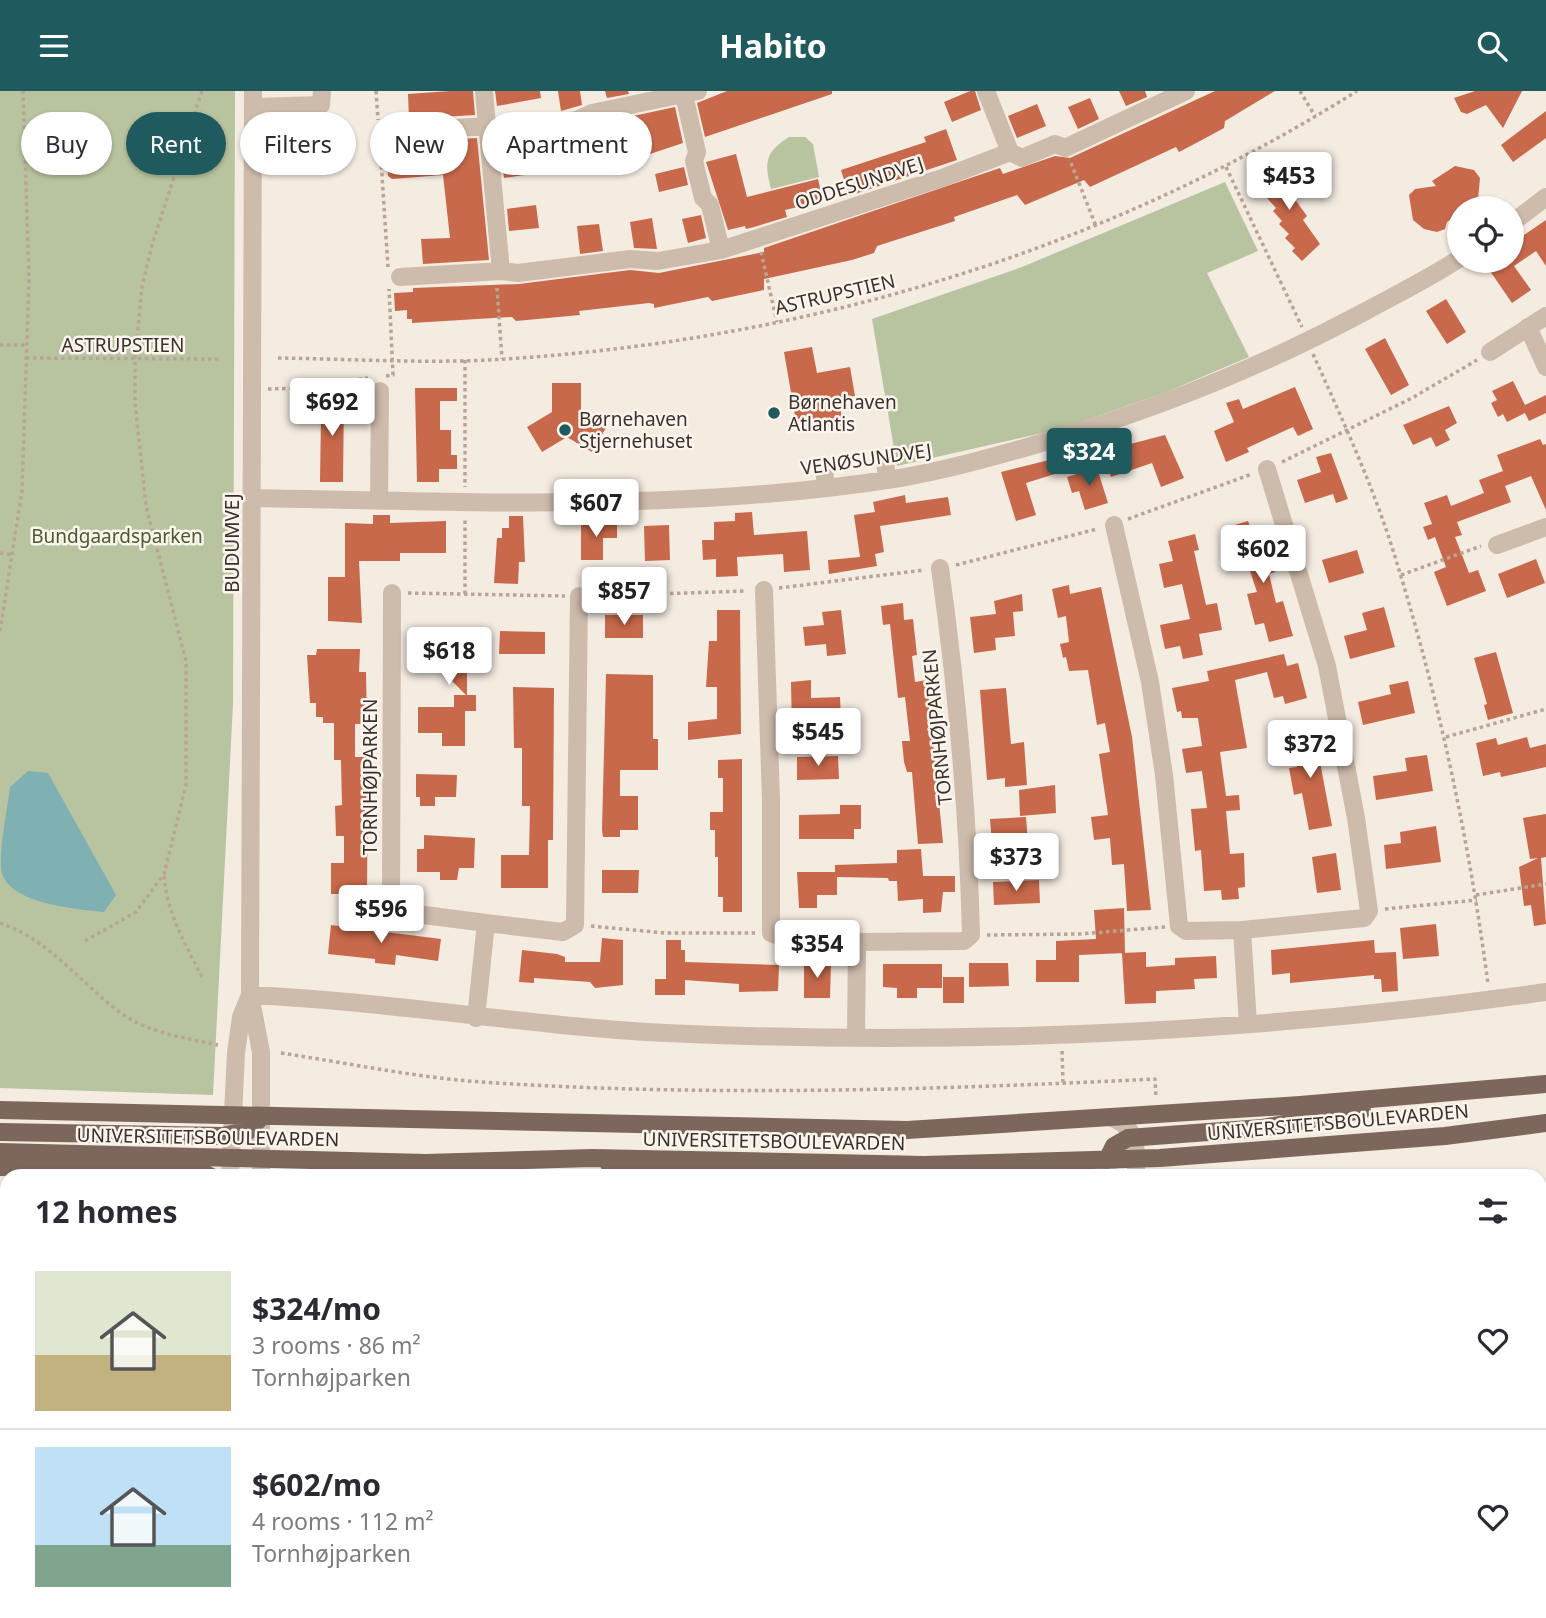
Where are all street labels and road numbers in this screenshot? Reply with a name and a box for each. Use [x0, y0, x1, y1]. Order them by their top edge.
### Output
street label: ODDESUNDVEJ [791, 150, 927, 216]
street label: ASTRUPSTIEN [772, 268, 898, 320]
street label: ASTRUPSTIEN [62, 332, 184, 358]
street label: VENØSUNDVEJ [799, 437, 933, 481]
street label: BUDUMVEJ [219, 493, 245, 593]
street label: TORNHØJPARKEN [916, 648, 958, 806]
street label: TORNHØJPARKEN [357, 699, 383, 855]
street label: UNIVERSITETSBOULEVARDEN [1206, 1098, 1470, 1146]
street label: UNIVERSITETSBOULEVARDEN [76, 1122, 340, 1152]
street label: UNIVERSITETSBOULEVARDEN [642, 1126, 906, 1156]

